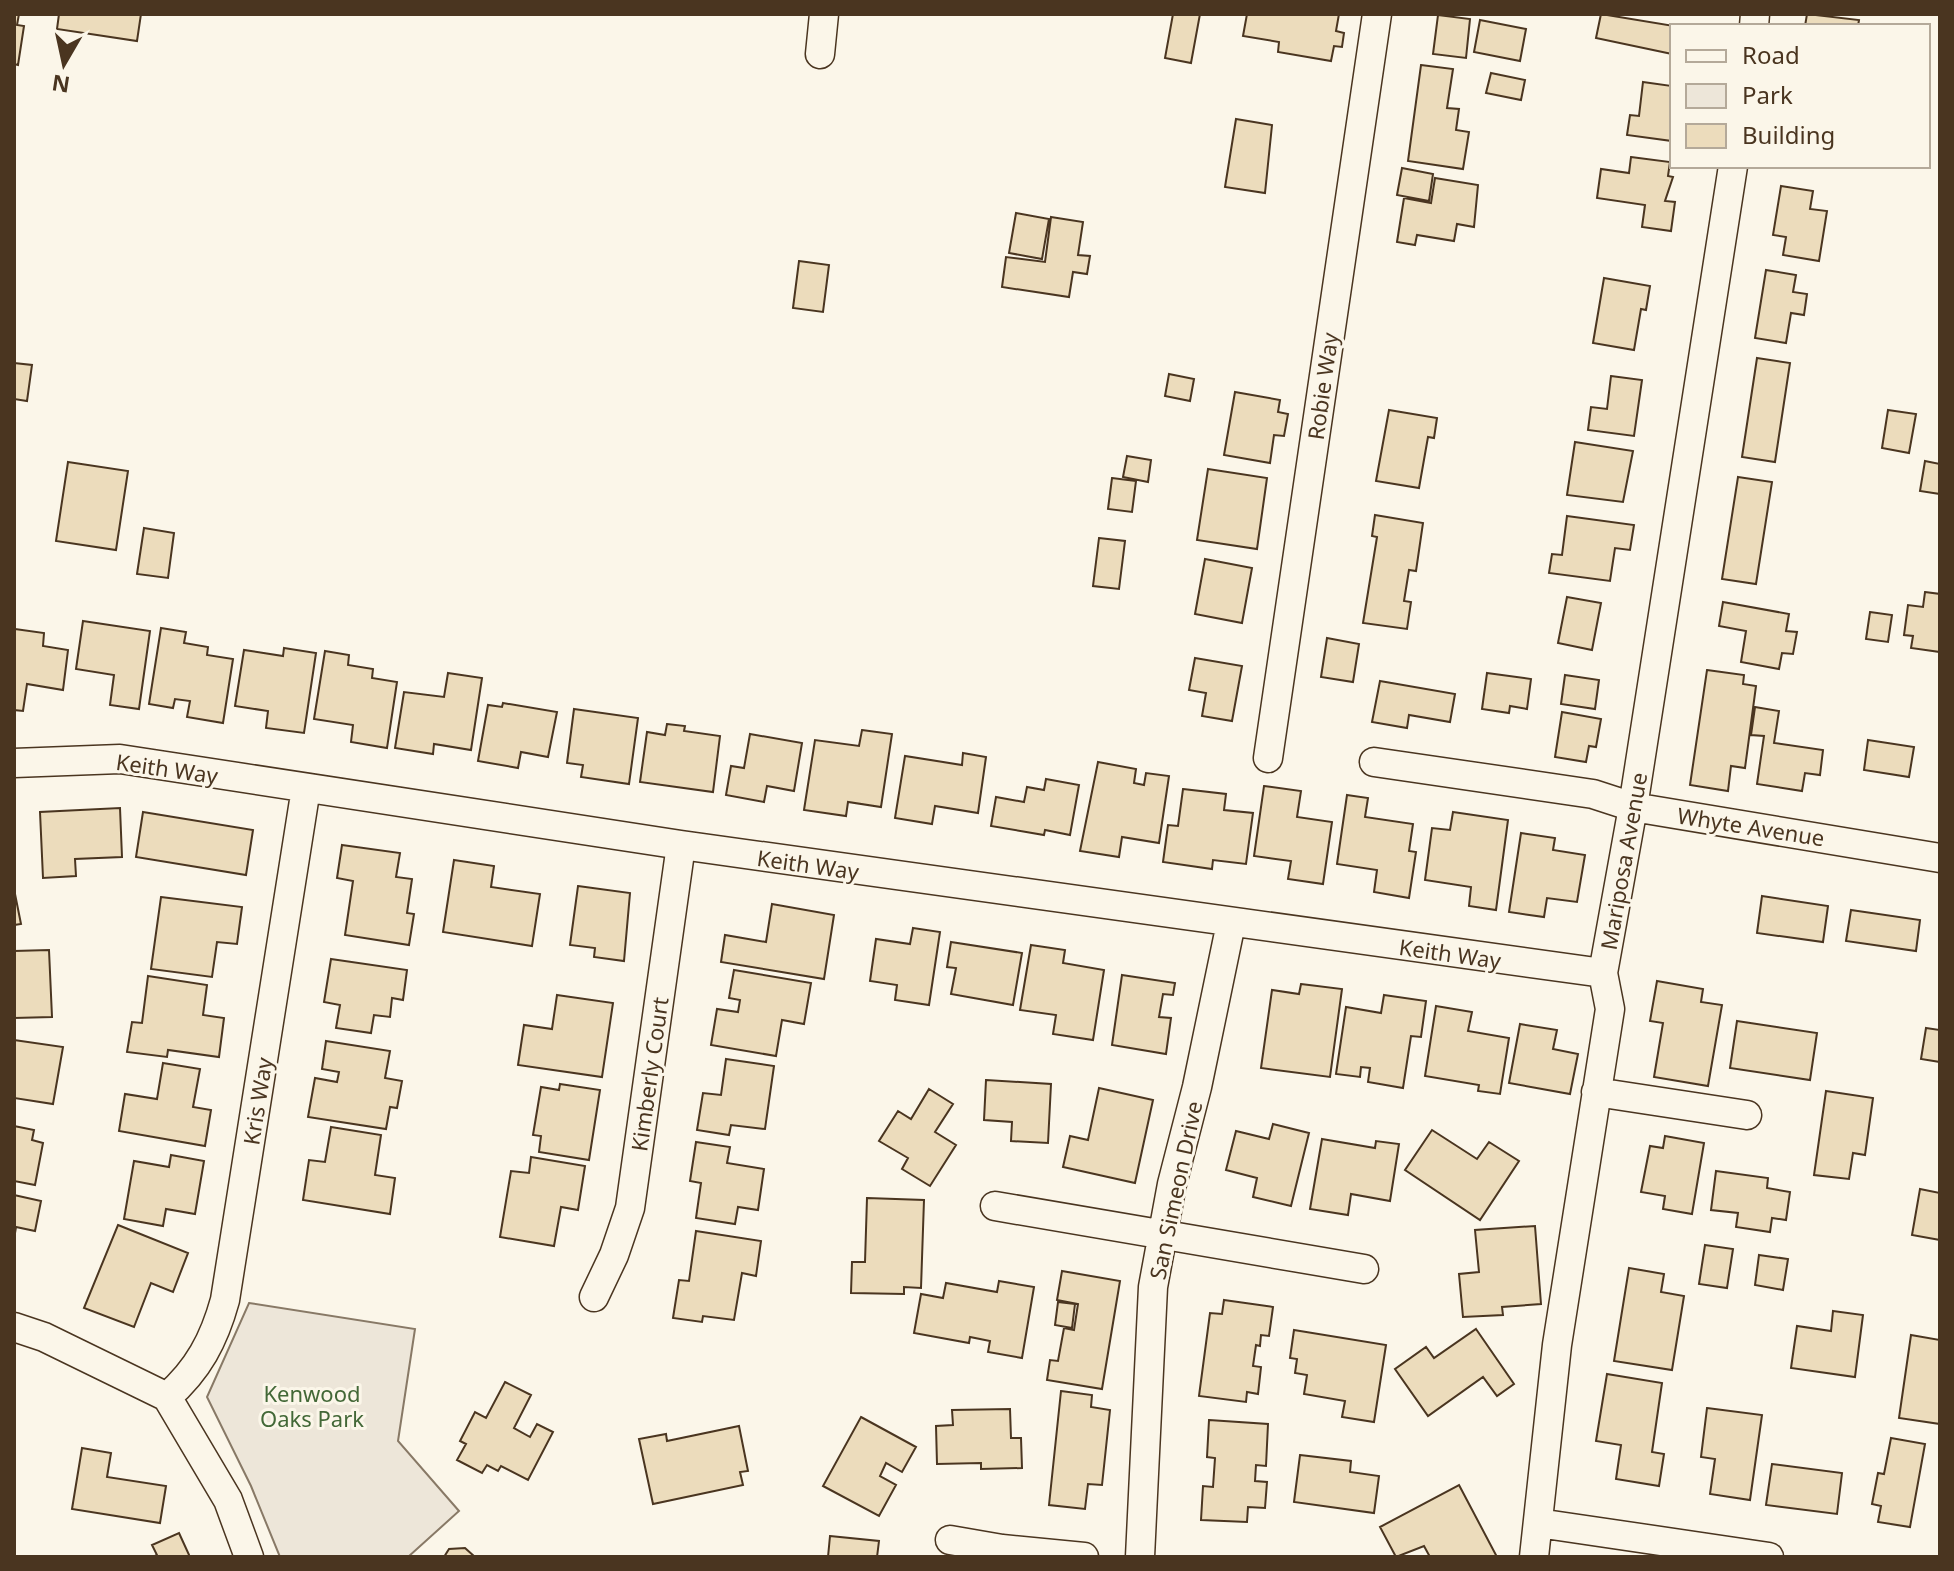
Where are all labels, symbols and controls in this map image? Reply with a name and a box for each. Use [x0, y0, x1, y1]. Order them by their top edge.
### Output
north arrow [24, 24, 104, 104]
legend [1670, 24, 1930, 168]
text: Road [1742, 38, 1800, 71]
text: N [50, 69, 72, 101]
text: Park [1742, 78, 1793, 111]
text: Building [1742, 118, 1835, 151]
street label: Robie Way [1300, 330, 1344, 442]
street label: Keith Way [114, 746, 221, 790]
street label: Mariposa Avenue [1593, 770, 1653, 952]
street label: Whyte Avenue [1675, 800, 1827, 852]
street label: Keith Way [755, 842, 862, 886]
street label: Keith Way [1397, 931, 1504, 975]
street label: Kimberly Court [623, 995, 675, 1153]
street label: Kris Way [235, 1054, 279, 1147]
street label: San Simeon Drive [1141, 1098, 1209, 1282]
park label: Kenwood Oaks Park [260, 1378, 364, 1433]

